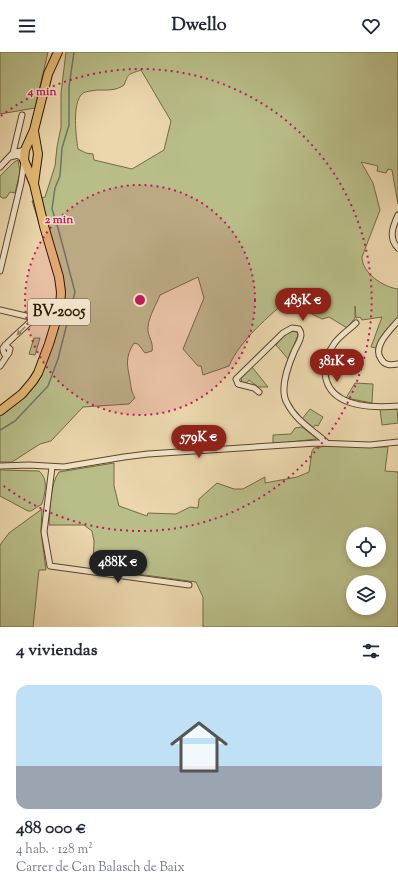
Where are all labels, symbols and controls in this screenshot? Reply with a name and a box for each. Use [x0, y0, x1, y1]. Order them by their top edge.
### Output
text: Dwello [171, 13, 227, 39]
icon: menu [16, 15, 38, 37]
icon: heart [360, 15, 382, 37]
text: 4 min [26, 83, 57, 101]
text: 2 min [45, 211, 74, 229]
pin: 485K € [270, 288, 336, 322]
text: 485K € [284, 292, 322, 310]
centre of rings [133, 293, 147, 307]
road number: BV-2005 [28, 299, 90, 325]
one-way arrow [16, 326, 26, 336]
pin: 381K € [304, 349, 370, 383]
text: 381K € [319, 353, 355, 371]
pin: 579K € [166, 425, 232, 459]
text: 579K € [180, 429, 218, 447]
map controls [346, 527, 386, 615]
button: locate [346, 527, 386, 567]
pin: 488K € [85, 550, 151, 584]
text: 488K € [98, 554, 138, 572]
button: layers [346, 575, 386, 615]
text: 4 viviendas [16, 639, 97, 663]
icon: filters [360, 640, 382, 662]
icon: home [163, 711, 235, 783]
text: 488 000 € [16, 817, 86, 841]
text: 4 hab. · 128 m² [16, 841, 93, 859]
text: Carrer de Can Balasch de Baix [16, 859, 185, 877]

